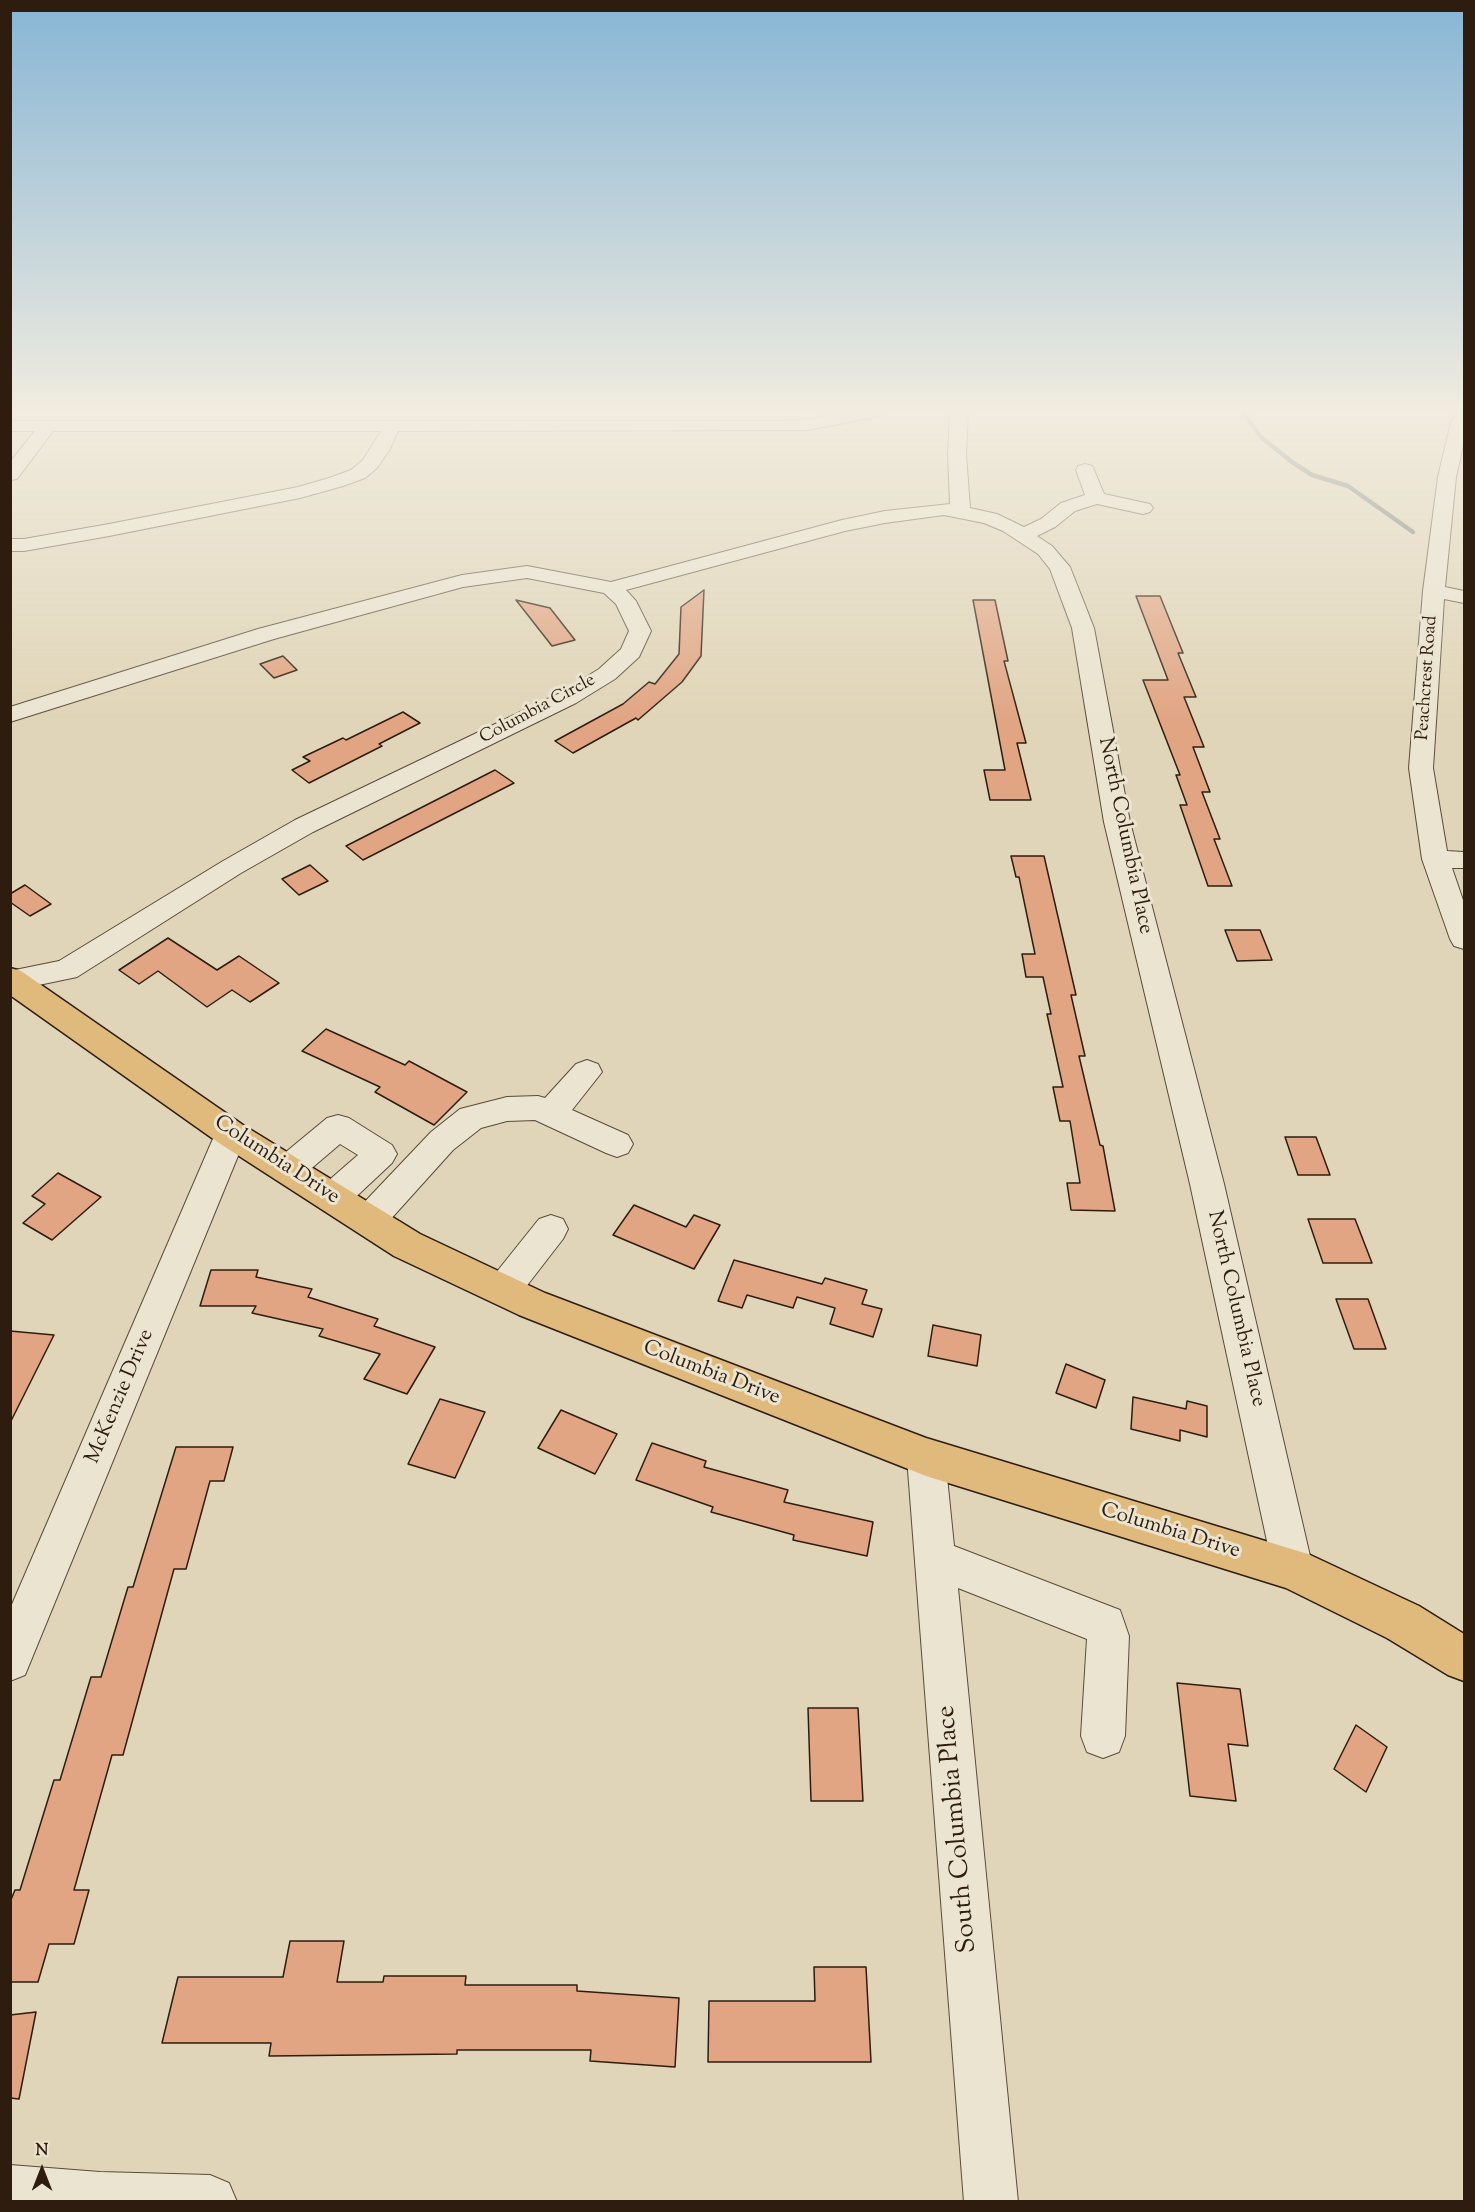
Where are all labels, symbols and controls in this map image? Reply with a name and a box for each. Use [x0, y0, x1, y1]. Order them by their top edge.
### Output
street label: Peachcrest Road [1413, 615, 1443, 741]
street label: Columbia Circle [476, 670, 600, 750]
street label: North Columbia Place [1091, 735, 1157, 937]
street label: Columbia Drive [208, 1111, 344, 1211]
street label: North Columbia Place [1200, 1209, 1270, 1409]
street label: McKenzie Drive [81, 1326, 161, 1468]
street label: Columbia Drive [639, 1336, 783, 1412]
street label: Columbia Drive [1097, 1499, 1243, 1565]
street label: South Columbia Place [933, 1704, 985, 1954]
north arrow [12, 2140, 72, 2200]
text: N [36, 2140, 48, 2163]

